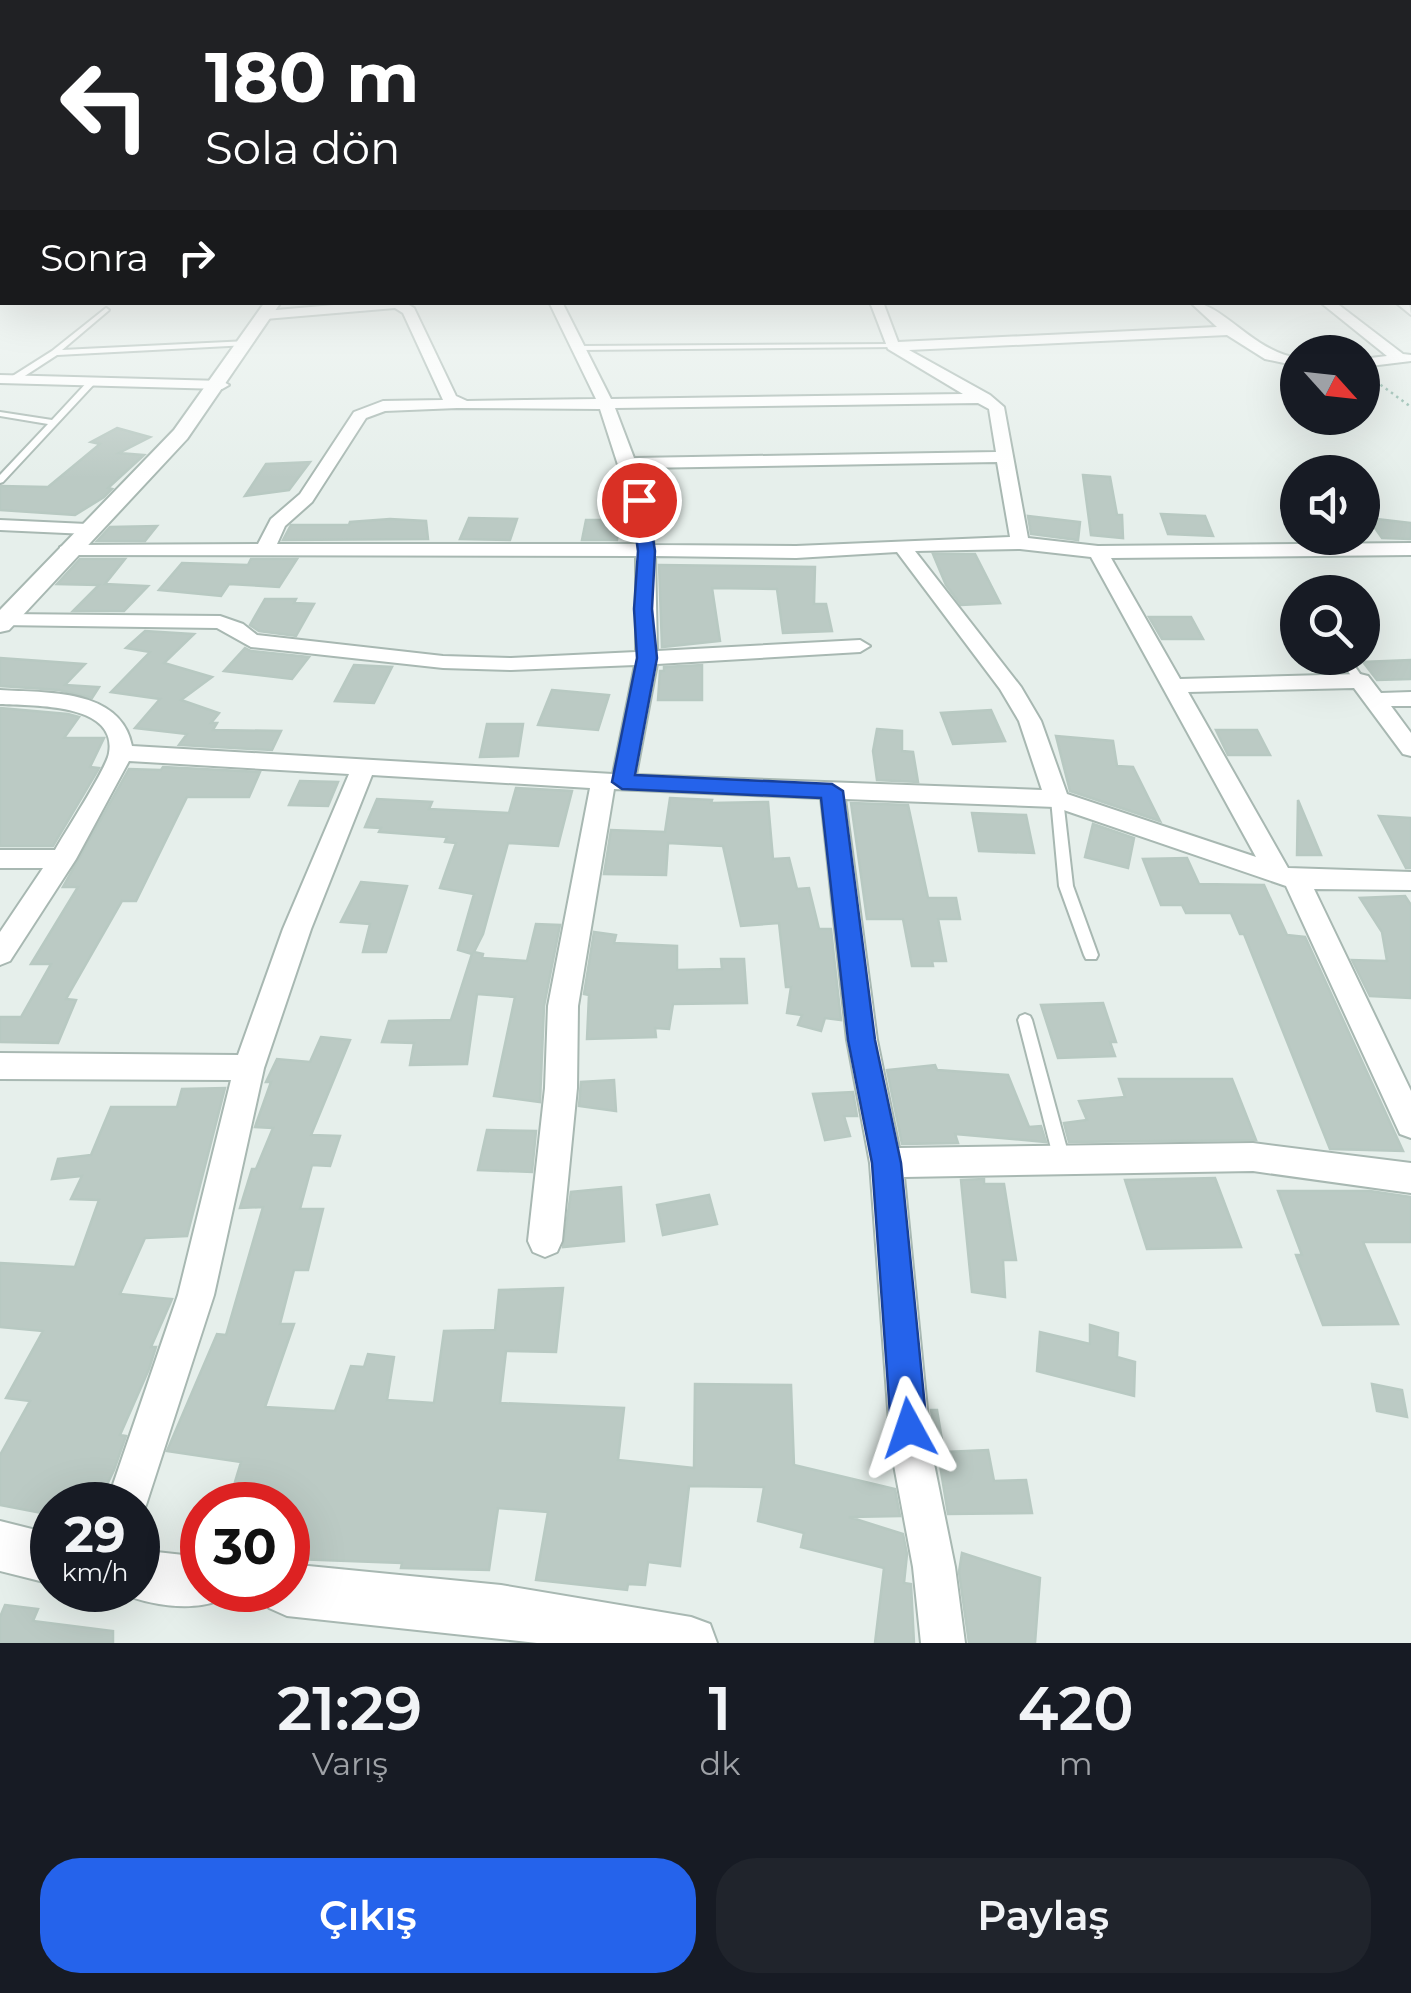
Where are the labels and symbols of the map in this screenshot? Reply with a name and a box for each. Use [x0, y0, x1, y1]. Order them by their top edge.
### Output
north arrow [1280, 335, 1380, 435]
pin [597, 458, 682, 543]
position arrow [857, 1376, 961, 1480]
speed limit sign: 30 [180, 1482, 310, 1612]

